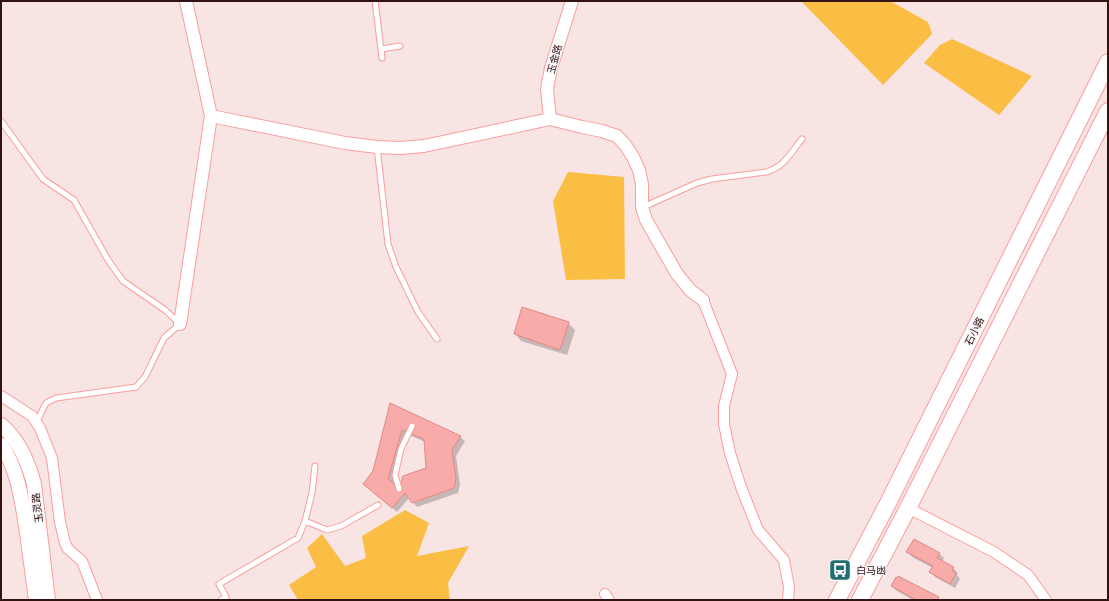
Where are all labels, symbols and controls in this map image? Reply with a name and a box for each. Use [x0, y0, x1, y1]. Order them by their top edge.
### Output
street label: 玉金路 [545, 43, 564, 75]
street label: 石小路 [963, 315, 986, 347]
street label: 玉灵路 [30, 492, 45, 523]
bus stop icon: 白马凼 [827, 557, 853, 583]
place label: 白马凼 [856, 565, 886, 576]

